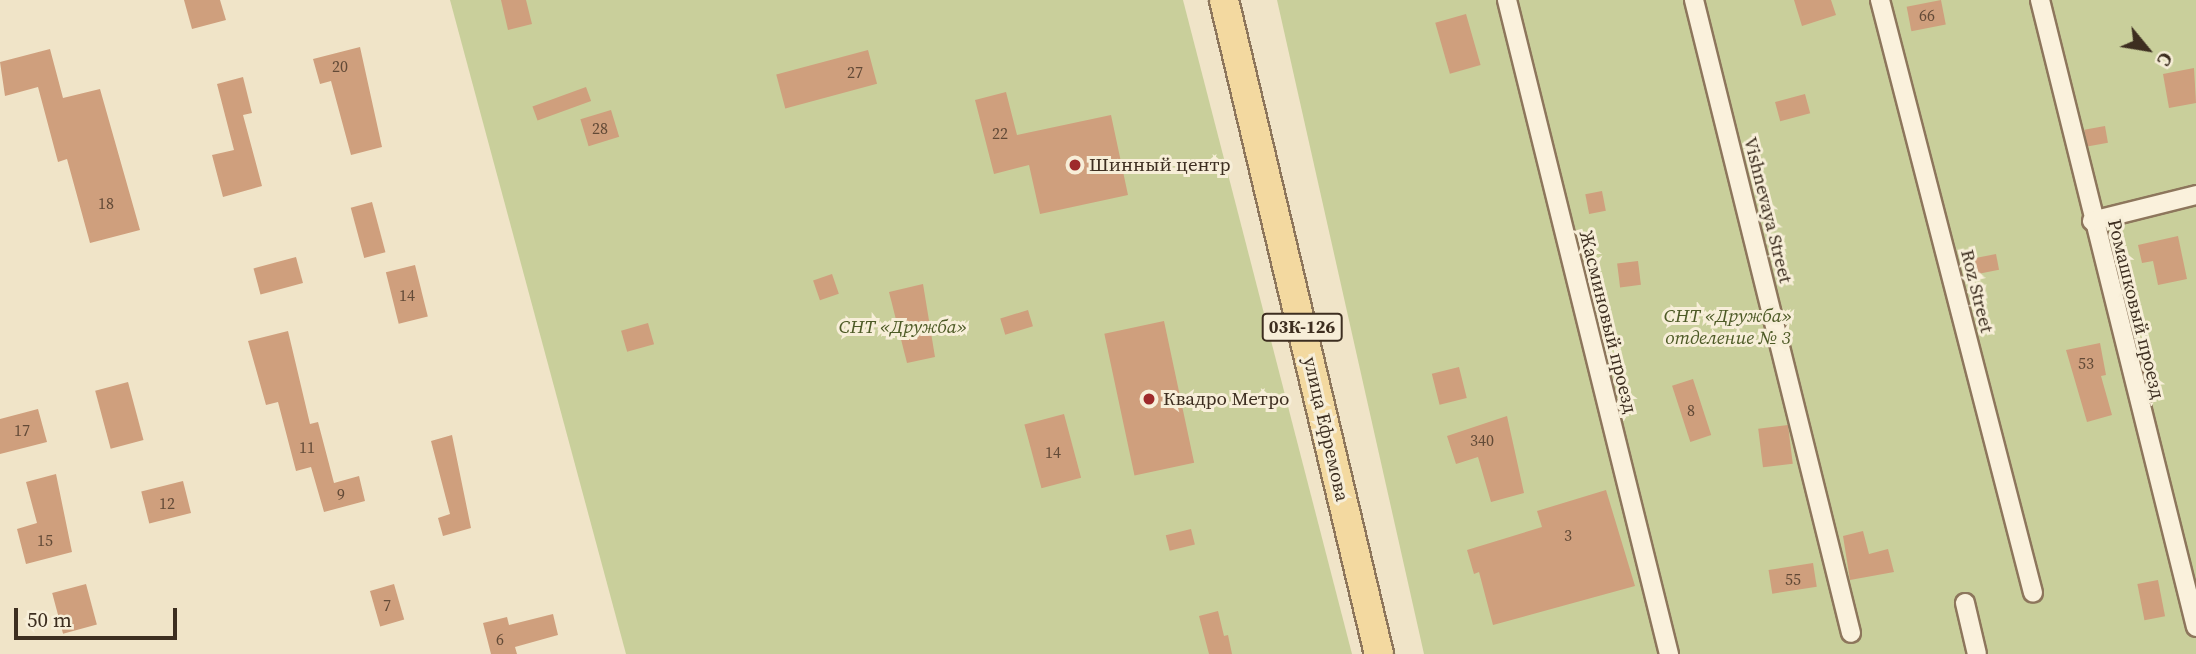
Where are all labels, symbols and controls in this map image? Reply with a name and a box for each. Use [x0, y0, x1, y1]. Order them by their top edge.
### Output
house number: 66 [1919, 5, 1935, 25]
north arrow [2112, 14, 2182, 84]
text: С [2151, 48, 2179, 71]
house number: 20 [332, 56, 348, 76]
house number: 27 [847, 62, 863, 82]
house number: 28 [592, 118, 608, 138]
house number: 22 [992, 123, 1008, 143]
street label: Vishnevaya Street [1739, 135, 1797, 285]
place label: Шинный центр [1089, 154, 1231, 176]
marker: Шинный центр [1067, 157, 1083, 173]
house number: 18 [98, 193, 114, 213]
street label: Ромашковый проезд [2103, 217, 2169, 401]
street label: Жасминовый проезд [1574, 228, 1642, 416]
street label: Roz Street [1956, 247, 1998, 335]
house number: 14 [399, 285, 415, 305]
park label: СНТ «Дружба» отделение № 3 [1664, 305, 1792, 349]
road number: 03К-126 [1260, 312, 1344, 342]
park label: СНТ «Дружба» [839, 316, 967, 338]
house number: 53 [2078, 353, 2094, 373]
street label: улица Ефремова [1298, 354, 1354, 504]
place label: Квадро Метро [1163, 388, 1289, 410]
marker: Квадро Метро [1141, 391, 1157, 407]
house number: 8 [1687, 400, 1695, 420]
house number: 17 [14, 420, 30, 440]
house number: 340 [1470, 430, 1494, 450]
house number: 11 [299, 437, 315, 457]
house number: 14 [1045, 442, 1061, 462]
house number: 9 [337, 484, 345, 504]
house number: 12 [159, 493, 175, 513]
house number: 3 [1564, 525, 1572, 545]
house number: 15 [37, 530, 53, 550]
house number: 55 [1785, 569, 1801, 589]
scale bar [18, 594, 180, 638]
house number: 7 [383, 595, 391, 615]
text: 50 m [27, 605, 72, 634]
house number: 6 [496, 629, 504, 649]

